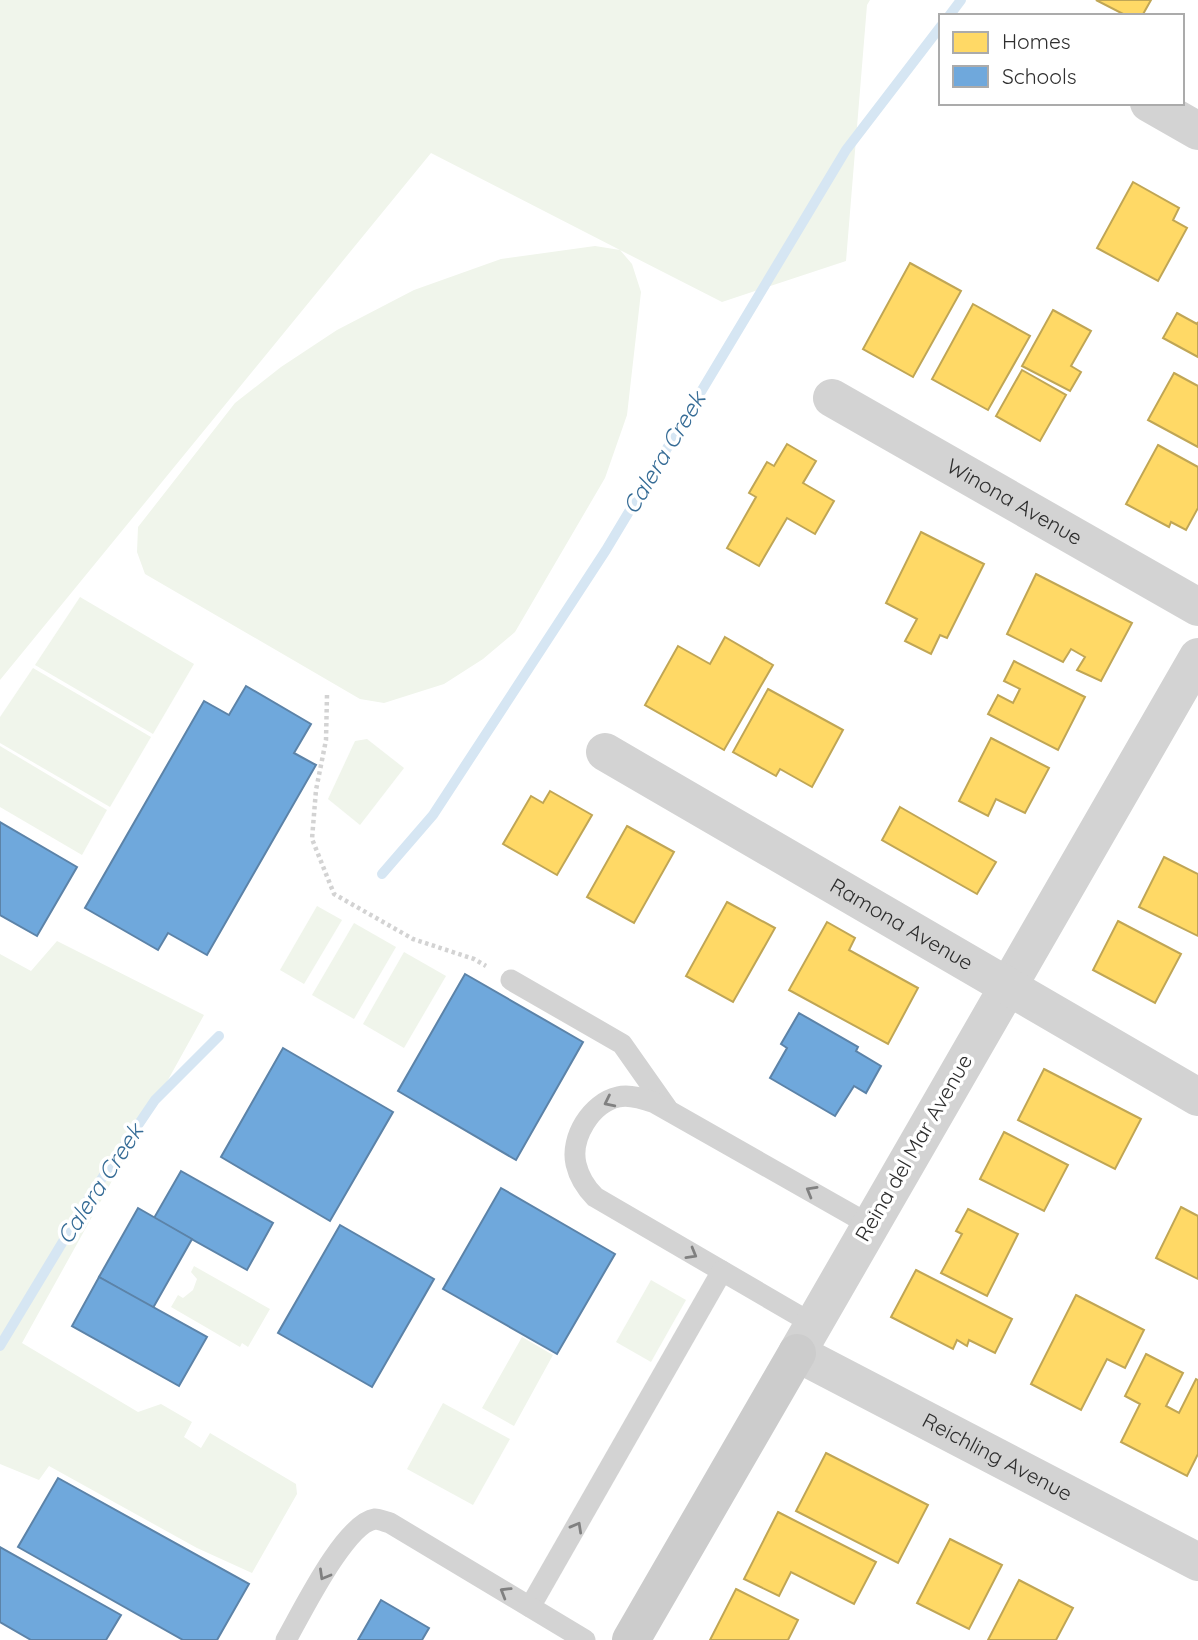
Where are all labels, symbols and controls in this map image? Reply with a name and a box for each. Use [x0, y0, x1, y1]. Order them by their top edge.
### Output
legend [939, 14, 1184, 105]
text: Homes [1002, 28, 1071, 54]
text: Schools [1002, 63, 1077, 89]
water label: Calera Creek [616, 385, 712, 519]
street label: Winona Avenue [942, 452, 1087, 550]
street label: Ramona Avenue [826, 872, 978, 975]
street label: Reina del Mar Avenue [849, 1049, 977, 1246]
one-way arrow [604, 1094, 616, 1108]
water label: Calera Creek [50, 1117, 150, 1249]
one-way arrow [806, 1186, 818, 1199]
one-way arrow [685, 1246, 697, 1259]
street label: Reichling Avenue [918, 1407, 1077, 1506]
one-way arrow [569, 1522, 582, 1534]
one-way arrow [319, 1567, 332, 1580]
one-way arrow [500, 1587, 513, 1600]

